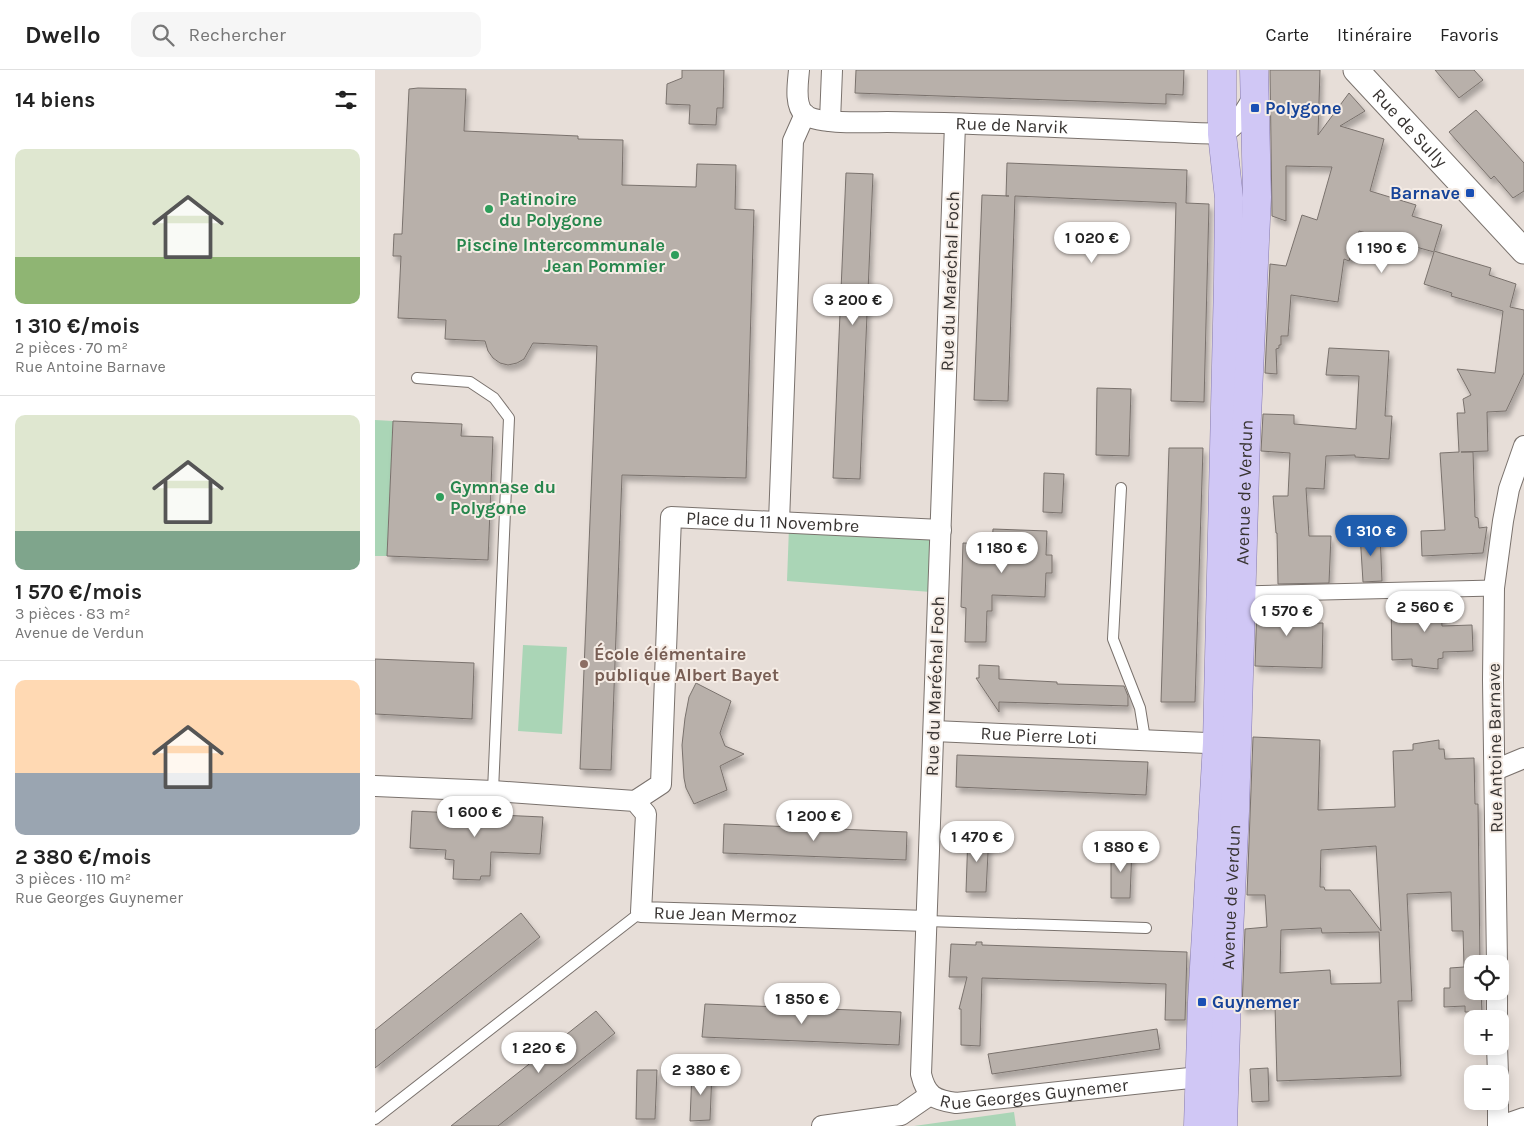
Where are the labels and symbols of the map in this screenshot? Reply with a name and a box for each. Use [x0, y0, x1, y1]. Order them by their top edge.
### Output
street label: Rue de Sully [1368, 84, 1452, 172]
place label: Polygone [1265, 97, 1342, 119]
marker: Polygone [1249, 102, 1261, 114]
street label: Rue de Narvik [955, 112, 1069, 138]
place label: Barnave [1390, 182, 1460, 204]
marker: Barnave [1464, 187, 1476, 199]
place label: Patinoire du Polygone [499, 188, 602, 231]
street label: Rue du Maréchal Foch [936, 190, 964, 372]
marker: Patinoire du Polygone [483, 203, 495, 215]
pin: 1 020 € [1046, 222, 1138, 264]
pin: 1 190 € [1336, 232, 1428, 274]
place label: Piscine Intercommunale Jean Pommier [456, 234, 665, 277]
marker: Piscine Intercommunale Jean Pommier [669, 249, 681, 261]
pin: 3 200 € [807, 284, 899, 326]
street label: Avenue de Verdun [1231, 419, 1258, 565]
place label: Gymnase du Polygone [450, 476, 556, 519]
marker: Gymnase du Polygone [434, 491, 446, 503]
street label: Place du 11 Novembre [685, 507, 860, 537]
pin: 1 310 € [1325, 514, 1417, 557]
pin: 1 180 € [956, 532, 1048, 574]
pin: 2 560 € [1379, 590, 1471, 633]
pin: 1 570 € [1241, 594, 1333, 637]
street label: Rue du Maréchal Foch [921, 595, 949, 777]
place label: École élémentaire publique Albert Bayet [594, 642, 779, 686]
marker: École élémentaire publique Albert Bayet [578, 658, 590, 670]
street label: Rue Antoine Barnave [1483, 663, 1507, 833]
street label: Rue Pierre Loti [980, 722, 1098, 749]
pin: 1 600 € [429, 796, 521, 838]
pin: 1 200 € [768, 800, 860, 842]
pin: 1 470 € [931, 820, 1023, 863]
street label: Avenue de Verdun [1217, 824, 1245, 970]
pin: 1 880 € [1075, 830, 1167, 873]
street label: Rue Jean Mermoz [653, 901, 797, 928]
pin: 1 850 € [756, 982, 848, 1025]
place label: Guynemer [1212, 991, 1299, 1013]
marker: Guynemer [1196, 996, 1208, 1008]
pin: 1 220 € [493, 1032, 585, 1074]
pin: 2 380 € [655, 1054, 747, 1096]
street label: Rue Georges Guynemer [938, 1074, 1130, 1114]

